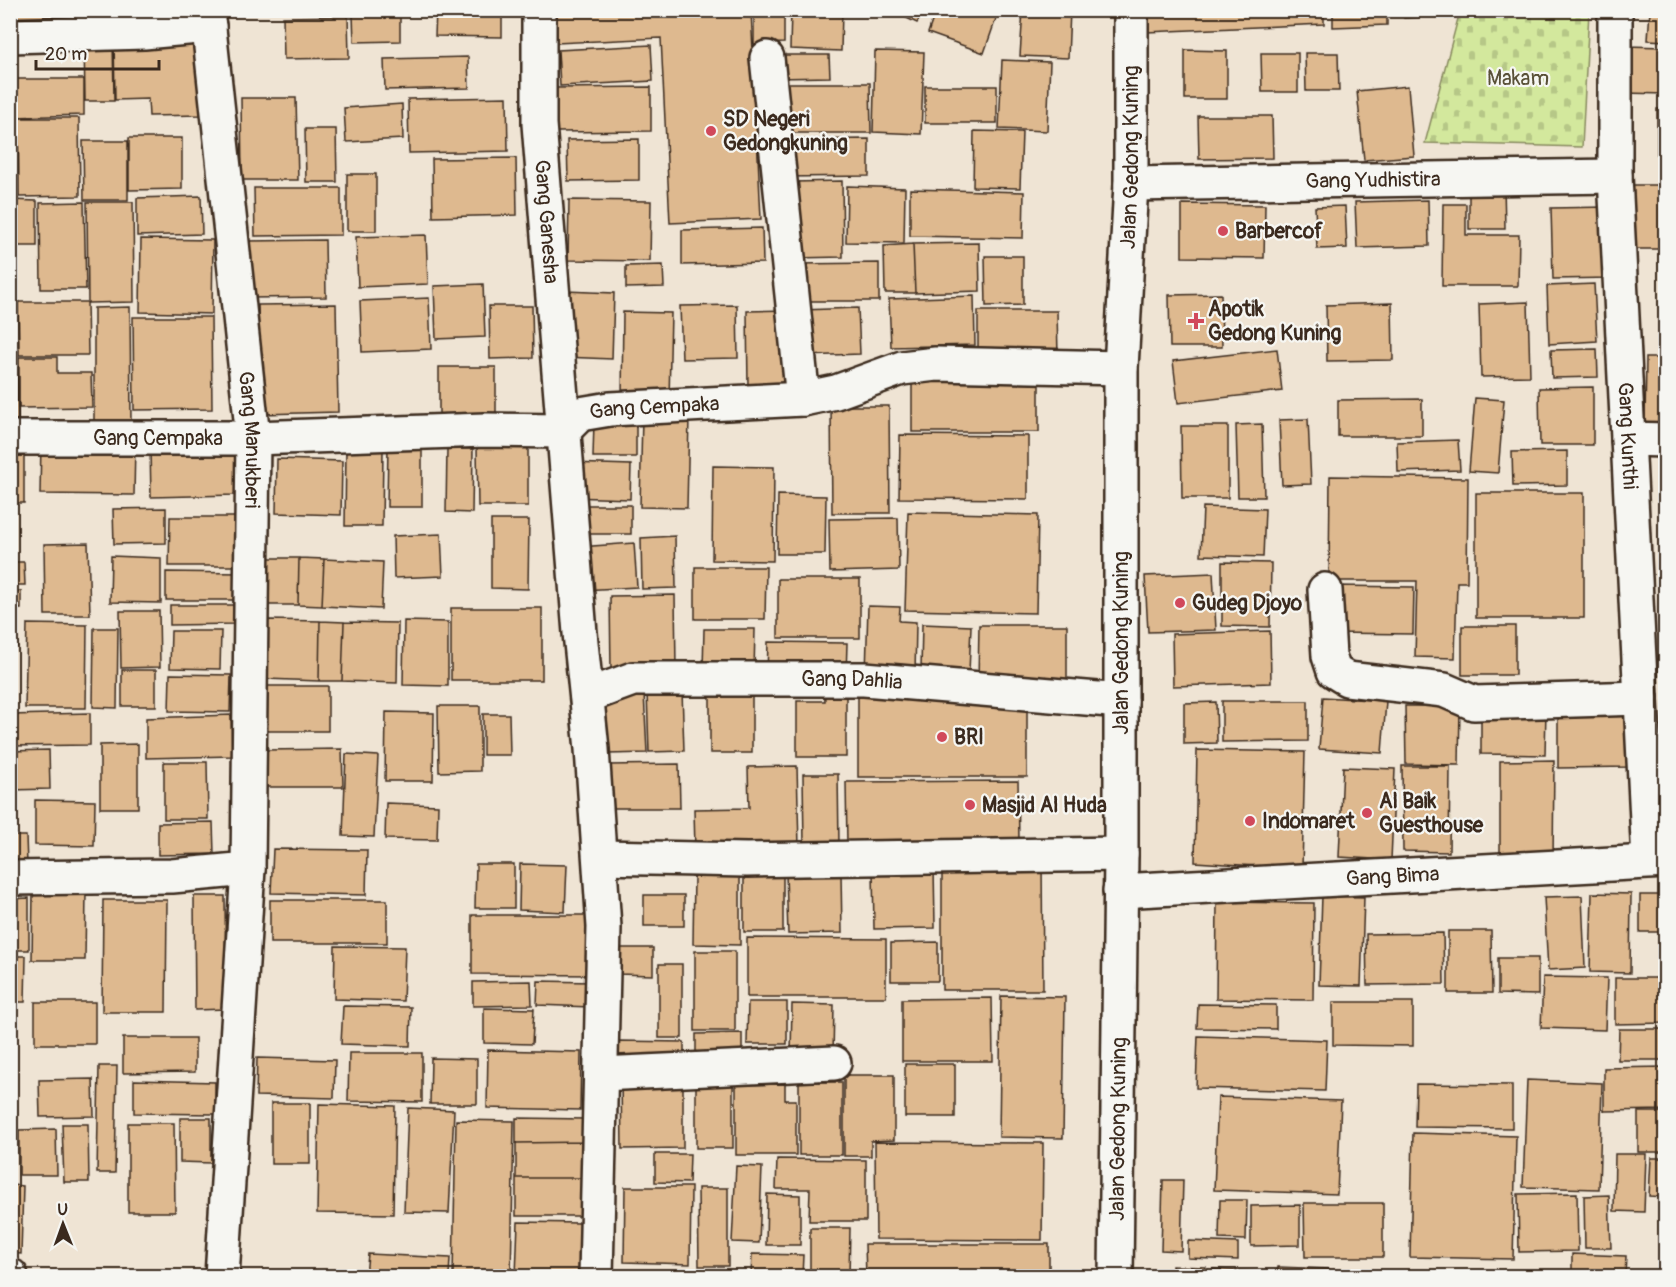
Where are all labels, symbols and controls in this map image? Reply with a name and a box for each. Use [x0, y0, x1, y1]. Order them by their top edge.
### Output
scale bar [36, 33, 159, 71]
text: 20 m [45, 43, 87, 66]
street label: Jalan Gedong Kuning [1114, 65, 1145, 250]
park label: Makam [1487, 65, 1549, 92]
place label: SD Negeri Gedongkuning [723, 106, 848, 157]
marker: SD Negeri Gedongkuning [704, 124, 718, 138]
street label: Gang Ganesha [528, 159, 565, 285]
street label: Gang Yudhistira [1305, 166, 1441, 195]
place label: Barbercof [1235, 218, 1323, 245]
marker: Barbercof [1216, 224, 1230, 238]
place label: Apotik Gedong Kuning [1208, 296, 1342, 347]
marker: Apotik Gedong Kuning [1189, 314, 1203, 328]
street label: Gang Manukberi [232, 370, 266, 509]
street label: Gang Kunthi [1611, 381, 1644, 490]
street label: Gang Cempaka [587, 390, 720, 426]
street label: Gang Cempaka [93, 425, 223, 452]
street label: Jalan Gedong Kuning [1108, 551, 1135, 735]
place label: Gudeg Djoyo [1192, 590, 1303, 617]
marker: Gudeg Djoyo [1173, 596, 1187, 610]
street label: Gang Dahlia [801, 666, 904, 696]
place label: BRI [954, 724, 984, 751]
marker: BRI [935, 730, 949, 744]
place label: Al Baik Guesthouse [1379, 788, 1484, 839]
place label: Masjid Al Huda [982, 792, 1107, 819]
marker: Masjid Al Huda [963, 798, 977, 812]
marker: Al Baik Guesthouse [1360, 806, 1374, 820]
place label: Indomaret [1262, 808, 1355, 835]
marker: Indomaret [1243, 814, 1257, 828]
street label: Gang Bima [1345, 860, 1440, 893]
street label: Jalan Gedong Kuning [1104, 1037, 1133, 1221]
north arrow [33, 1194, 93, 1254]
text: U [57, 1200, 69, 1220]

